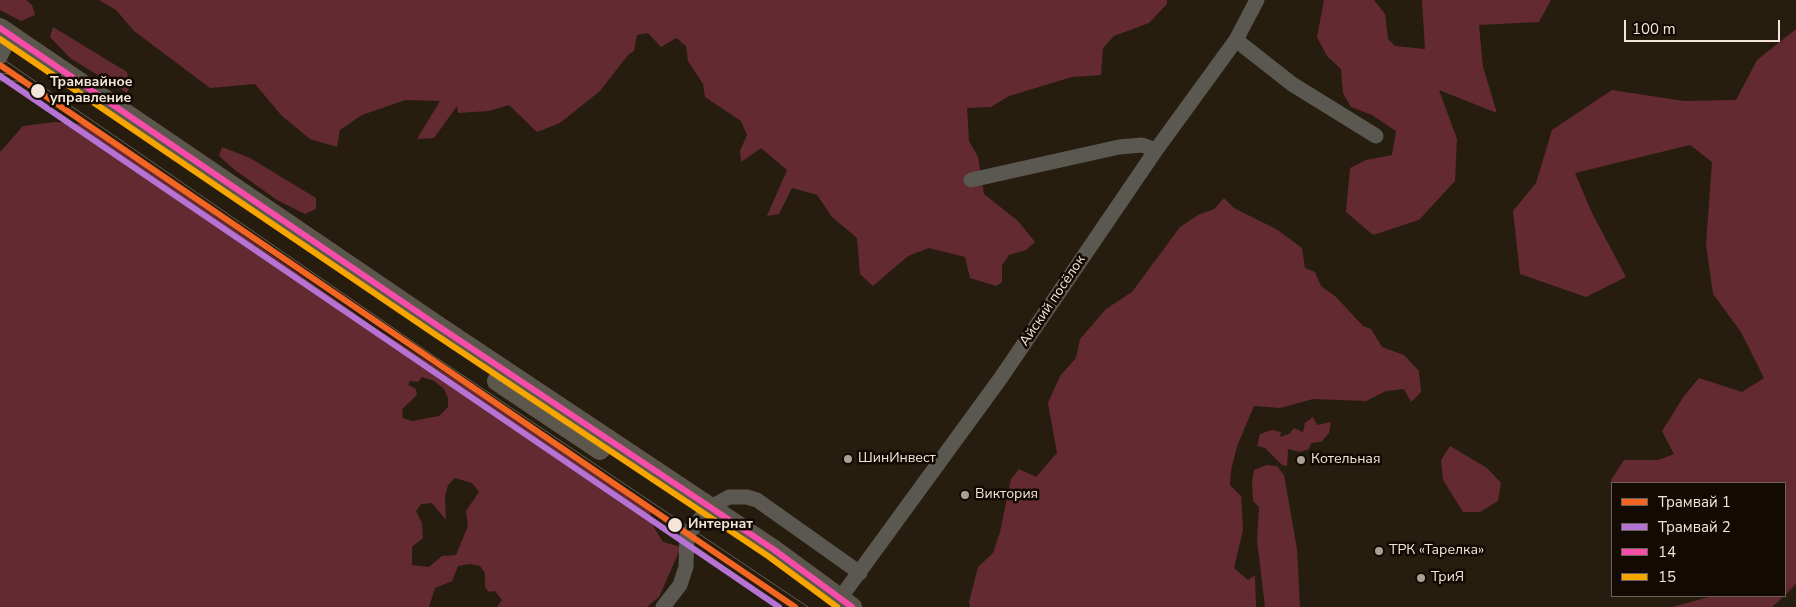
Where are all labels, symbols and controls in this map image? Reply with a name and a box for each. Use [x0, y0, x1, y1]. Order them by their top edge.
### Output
scale bar [1626, 10, 1782, 42]
text: 100 m [1632, 19, 1676, 39]
place label: Трамвайное управление [50, 75, 132, 108]
marker: Трамвайное управление [29, 82, 47, 100]
street label: Айский посёлок [1016, 252, 1090, 350]
place label: ШинИнвест [858, 451, 936, 467]
place label: Котельная [1311, 452, 1380, 468]
marker: ШинИнвест [842, 453, 854, 465]
marker: Котельная [1295, 454, 1307, 466]
legend [1611, 482, 1786, 597]
place label: Виктория [975, 487, 1038, 503]
marker: Виктория [959, 489, 971, 501]
text: Трамвай 1 [1658, 492, 1731, 512]
marker: Интернат [666, 516, 684, 534]
place label: Интернат [688, 517, 753, 533]
text: Трамвай 2 [1658, 517, 1731, 537]
text: 14 [1658, 542, 1676, 562]
place label: ТРК «Тарелка» [1389, 543, 1484, 559]
marker: ТРК «Тарелка» [1373, 545, 1385, 557]
text: 15 [1658, 567, 1676, 587]
place label: ТриЯ [1431, 570, 1464, 586]
marker: ТриЯ [1415, 572, 1427, 584]

